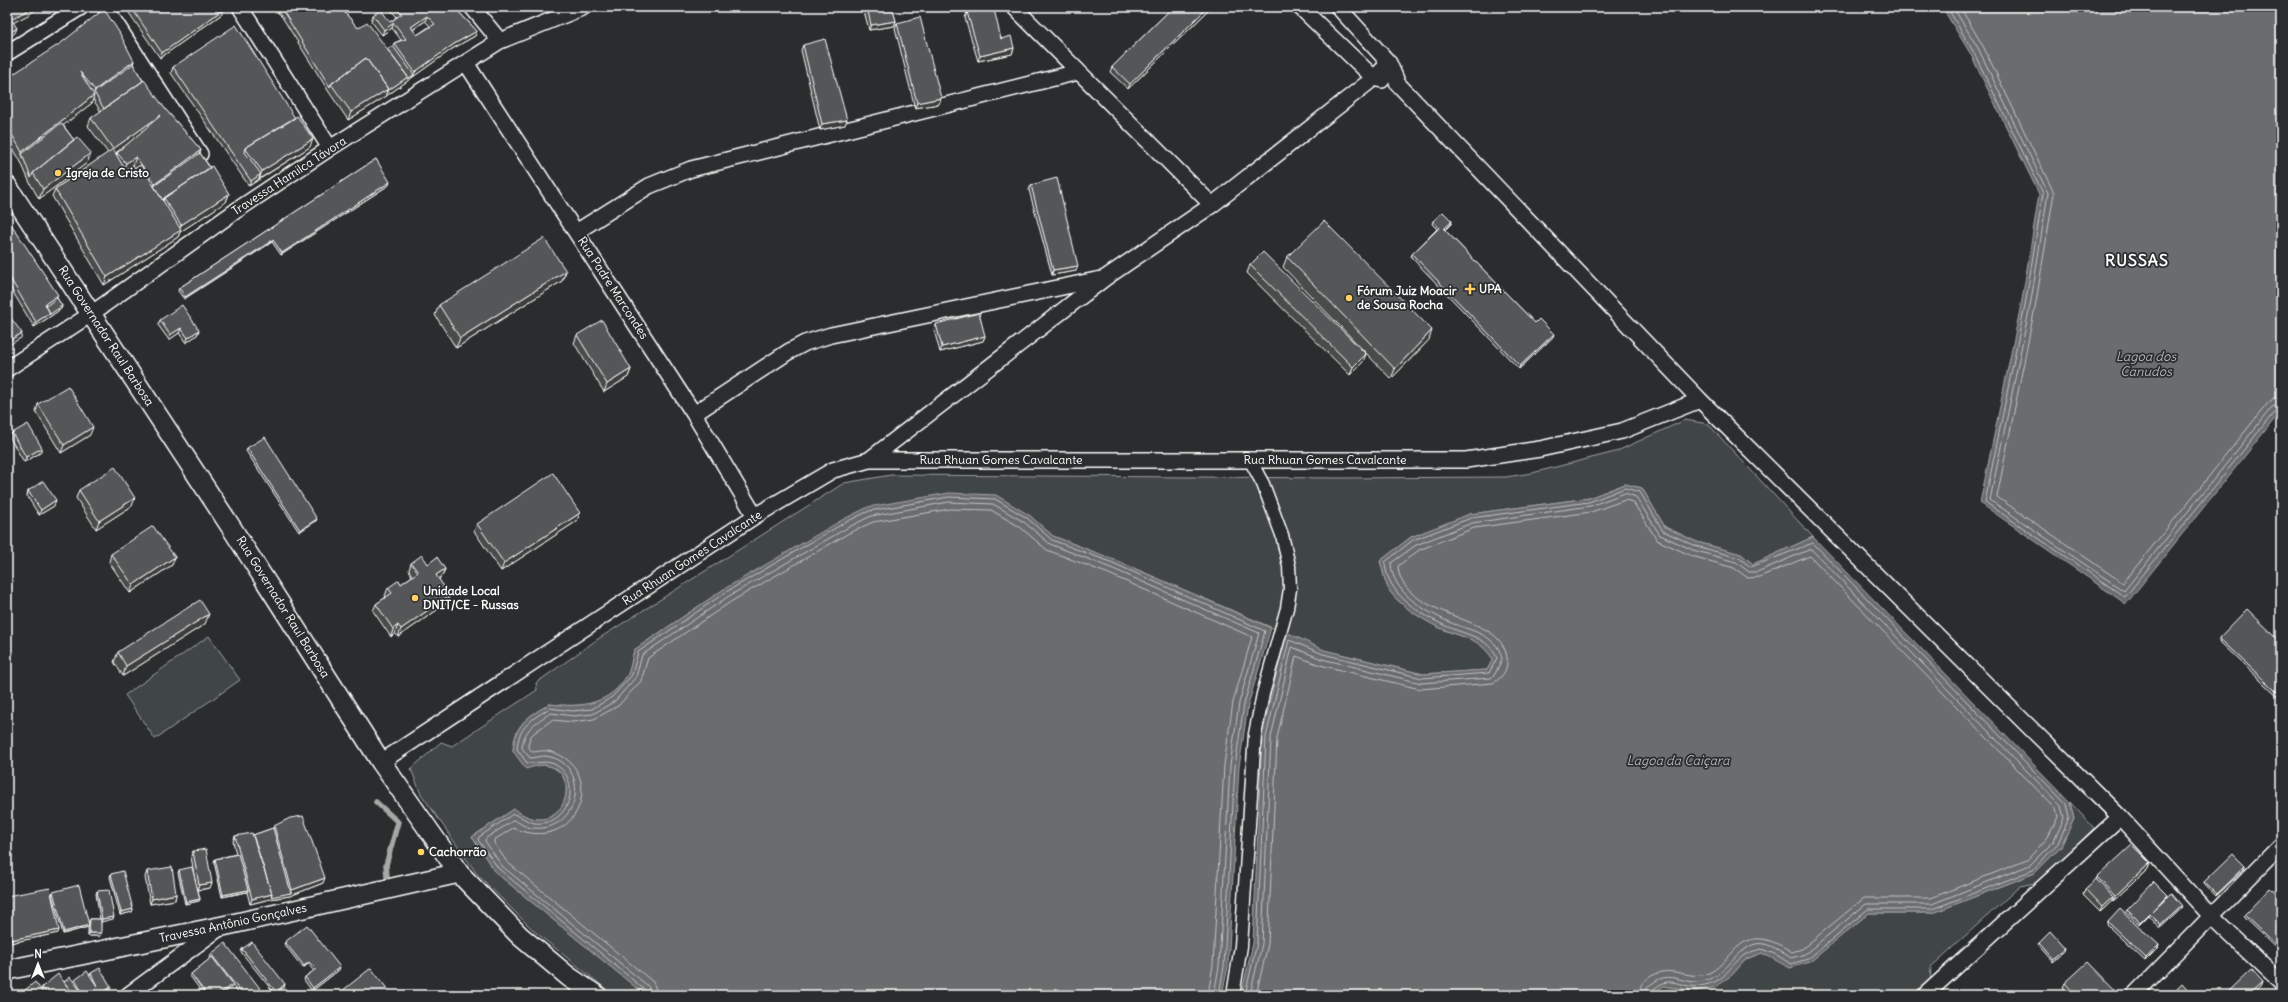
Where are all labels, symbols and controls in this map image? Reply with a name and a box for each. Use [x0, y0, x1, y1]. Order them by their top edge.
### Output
street label: Travessa Hamilca Távora [229, 133, 349, 218]
place label: Igreja de Cristo [66, 165, 149, 181]
marker: Igreja de Cristo [53, 168, 63, 178]
street label: Rua Padre Marcondes [575, 234, 652, 342]
district label: RUSSAS [2105, 250, 2169, 270]
street label: Rua Governador Raul Barbosa [55, 263, 158, 409]
place label: UPA [1479, 281, 1502, 296]
place label: Fórum Juiz Moacir de Sousa Rocha [1357, 283, 1457, 312]
marker: UPA [1464, 283, 1476, 295]
marker: Fórum Juiz Moacir de Sousa Rocha [1344, 293, 1354, 303]
water label: Lagoa dos Canudos [2116, 348, 2177, 380]
street label: Rua Rhuan Gomes Cavalcante [919, 452, 1083, 467]
street label: Rua Rhuan Gomes Cavalcante [1243, 452, 1407, 467]
street label: Rua Rhuan Gomes Cavalcante [619, 507, 764, 608]
street label: Rua Governador Raul Barbosa [234, 533, 333, 681]
place label: Unidade Local DNIT/CE - Russas [423, 583, 519, 612]
marker: Unidade Local DNIT/CE - Russas [410, 593, 420, 603]
water label: Lagoa da Caiçara [1627, 752, 1730, 769]
place label: Cachorrão [429, 844, 487, 859]
marker: Cachorrão [416, 847, 426, 857]
street label: Travessa Antônio Gonçalves [158, 900, 308, 945]
north arrow [18, 944, 58, 984]
text: N [34, 947, 42, 961]

